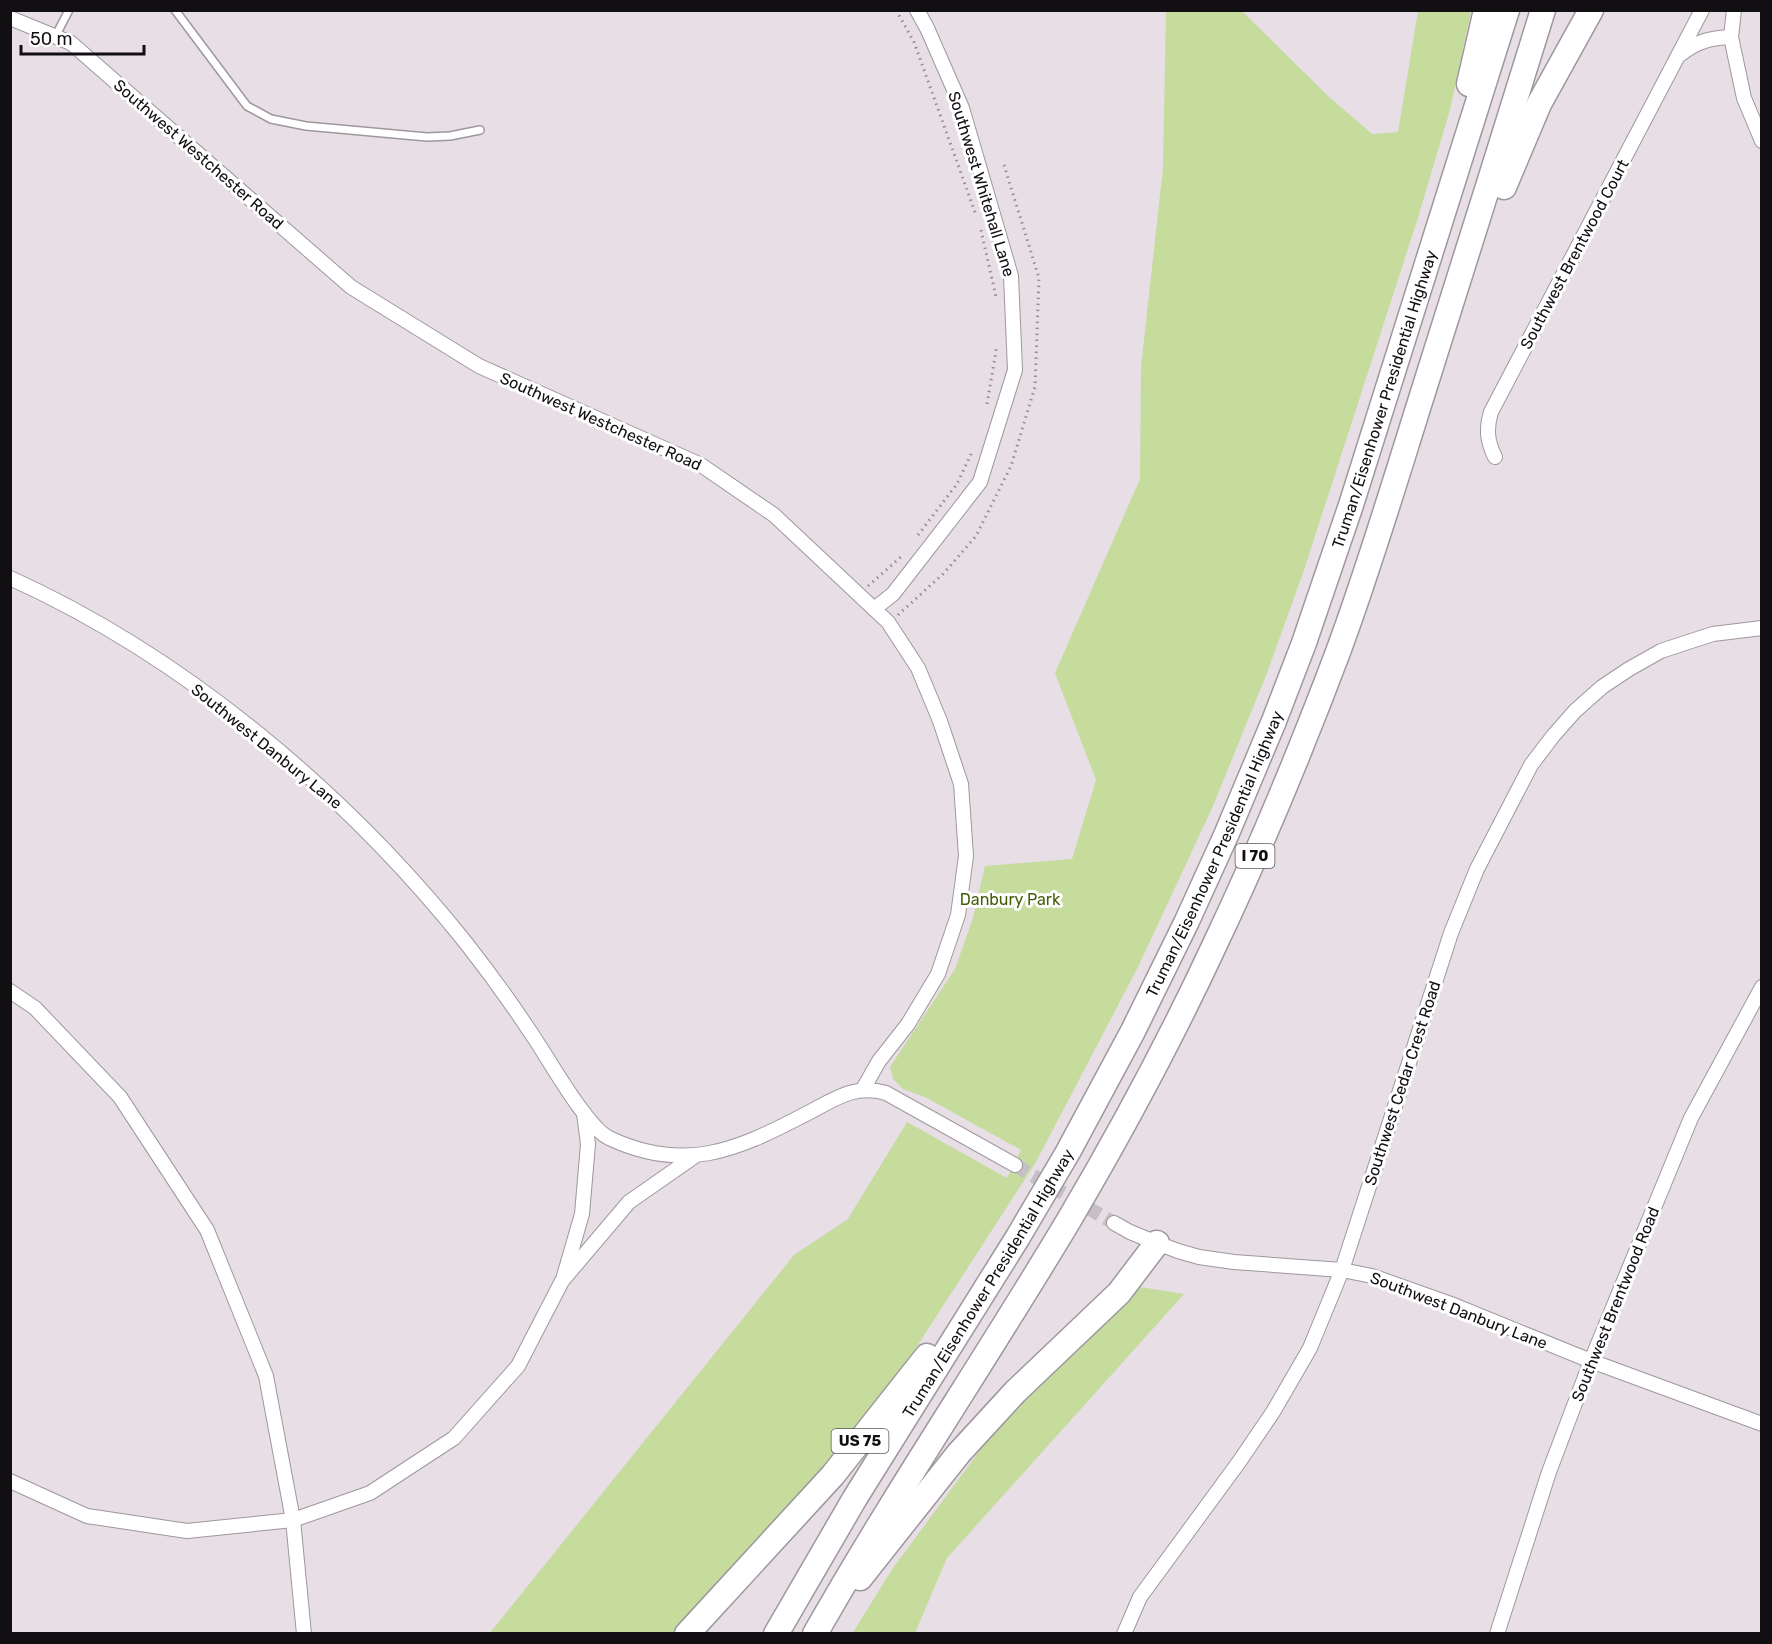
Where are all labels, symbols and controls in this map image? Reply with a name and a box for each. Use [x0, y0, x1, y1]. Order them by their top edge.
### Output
scale bar [21, 18, 144, 56]
text: 50 m [30, 28, 73, 50]
street label: Southwest Westchester Road [110, 76, 287, 233]
street label: Southwest Whitehall Lane [944, 89, 1019, 279]
street label: Southwest Brentwood Court [1516, 156, 1633, 352]
street label: Truman/Eisenhower Presidential Highway [1328, 248, 1441, 551]
street label: Southwest Westchester Road [497, 368, 705, 475]
street label: Southwest Danbury Lane [188, 680, 346, 813]
street label: Truman/Eisenhower Presidential Highway [1142, 708, 1287, 1000]
road number: I 70 [1236, 844, 1274, 868]
park label: Danbury Park [960, 890, 1061, 909]
street label: Southwest Cedar Crest Road [1360, 978, 1445, 1188]
street label: Truman/Eisenhower Presidential Highway [899, 1145, 1078, 1421]
street label: Southwest Brentwood Road [1568, 1204, 1663, 1404]
street label: Southwest Danbury Lane [1368, 1268, 1550, 1353]
road number: US 75 [832, 1429, 888, 1453]

